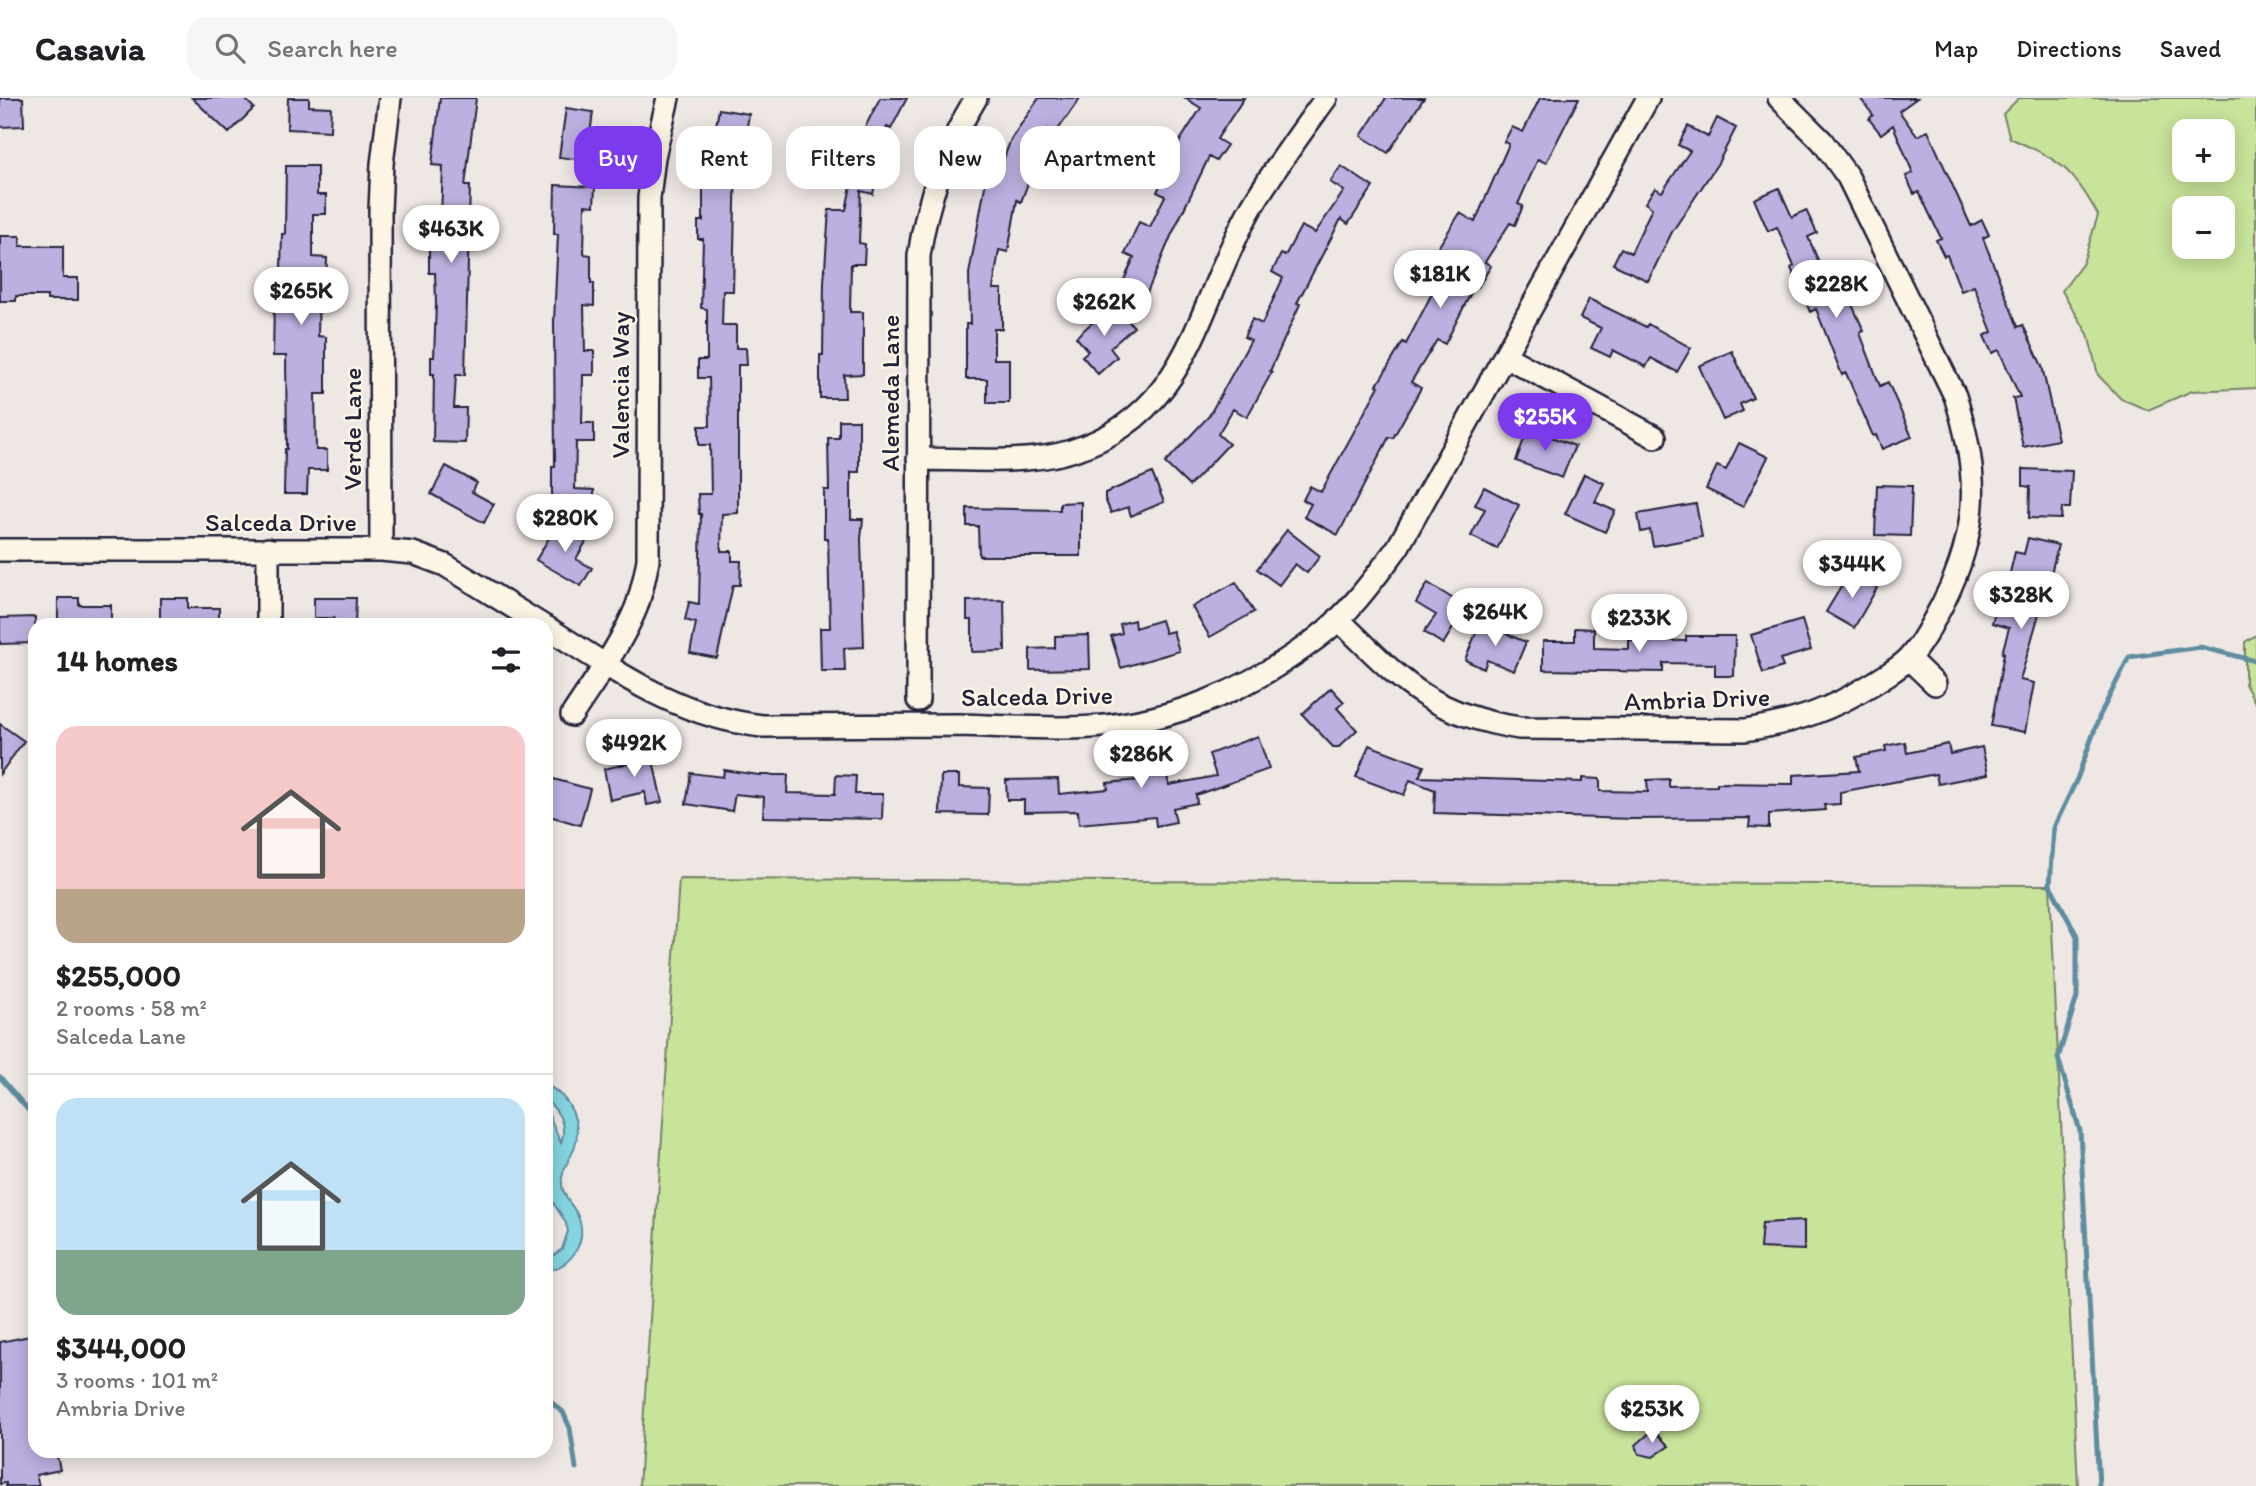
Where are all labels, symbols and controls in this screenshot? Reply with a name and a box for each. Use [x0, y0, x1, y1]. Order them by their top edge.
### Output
search box [187, 17, 677, 80]
text: Casavia [35, 29, 145, 68]
icon: search [211, 29, 249, 67]
text: Search here [267, 32, 398, 64]
text: Map [1934, 34, 1978, 63]
text: Directions [2016, 34, 2122, 63]
text: Saved [2160, 34, 2221, 63]
map controls [2172, 119, 2235, 259]
button: + [2172, 119, 2235, 182]
chip: Buy [574, 126, 662, 189]
chip: Rent [676, 126, 772, 189]
chip: Filters [786, 126, 900, 189]
chip: New [914, 126, 1006, 189]
chip: Apartment [1020, 126, 1180, 189]
button: − [2172, 196, 2235, 259]
pin: $463K [402, 206, 500, 265]
text: $463K [419, 214, 483, 242]
pin: $181K [1391, 250, 1489, 310]
text: $181K [1410, 259, 1470, 287]
pin: $228K [1787, 260, 1885, 320]
pin: $265K [252, 268, 350, 327]
text: $228K [1804, 269, 1868, 297]
text: $265K [270, 276, 332, 304]
pin: $262K [1055, 278, 1153, 338]
text: $262K [1073, 287, 1135, 315]
street label: Valencia Way [604, 312, 636, 458]
street label: Alemeda Lane [874, 315, 906, 471]
street label: Verde Lane [336, 368, 368, 490]
pin: $255K [1496, 394, 1594, 453]
text: $255K [1514, 402, 1576, 430]
pin: $280K [516, 494, 614, 554]
text: $280K [532, 503, 598, 531]
street label: Salceda Drive [205, 506, 357, 538]
pin: $344K [1803, 540, 1901, 600]
text: $344K [1819, 549, 1885, 577]
pin: $328K [1972, 572, 2070, 631]
text: $328K [1989, 580, 2053, 608]
pin: $264K [1446, 588, 1544, 648]
pin: $233K [1590, 594, 1688, 654]
text: $264K [1463, 597, 1527, 625]
text: $233K [1607, 603, 1671, 631]
icon: filters [487, 641, 525, 679]
text: 14 homes [56, 642, 178, 679]
street label: Salceda Drive [961, 679, 1113, 713]
street label: Ambria Drive [1623, 680, 1771, 718]
pin: $492K [585, 720, 683, 779]
text: $492K [602, 728, 666, 756]
pin: $286K [1092, 730, 1190, 790]
text: $286K [1109, 739, 1173, 767]
icon: home [228, 771, 354, 897]
text: $255,000 [56, 957, 181, 994]
text: 2 rooms · 58 m² [56, 994, 207, 1022]
text: Salceda Lane [56, 1022, 186, 1050]
icon: home [228, 1143, 354, 1269]
text: $344,000 [56, 1329, 186, 1366]
text: 3 rooms · 101 m² [56, 1366, 218, 1394]
pin: $253K [1603, 1386, 1701, 1445]
text: Ambria Drive [56, 1394, 185, 1422]
text: $253K [1620, 1394, 1684, 1422]

